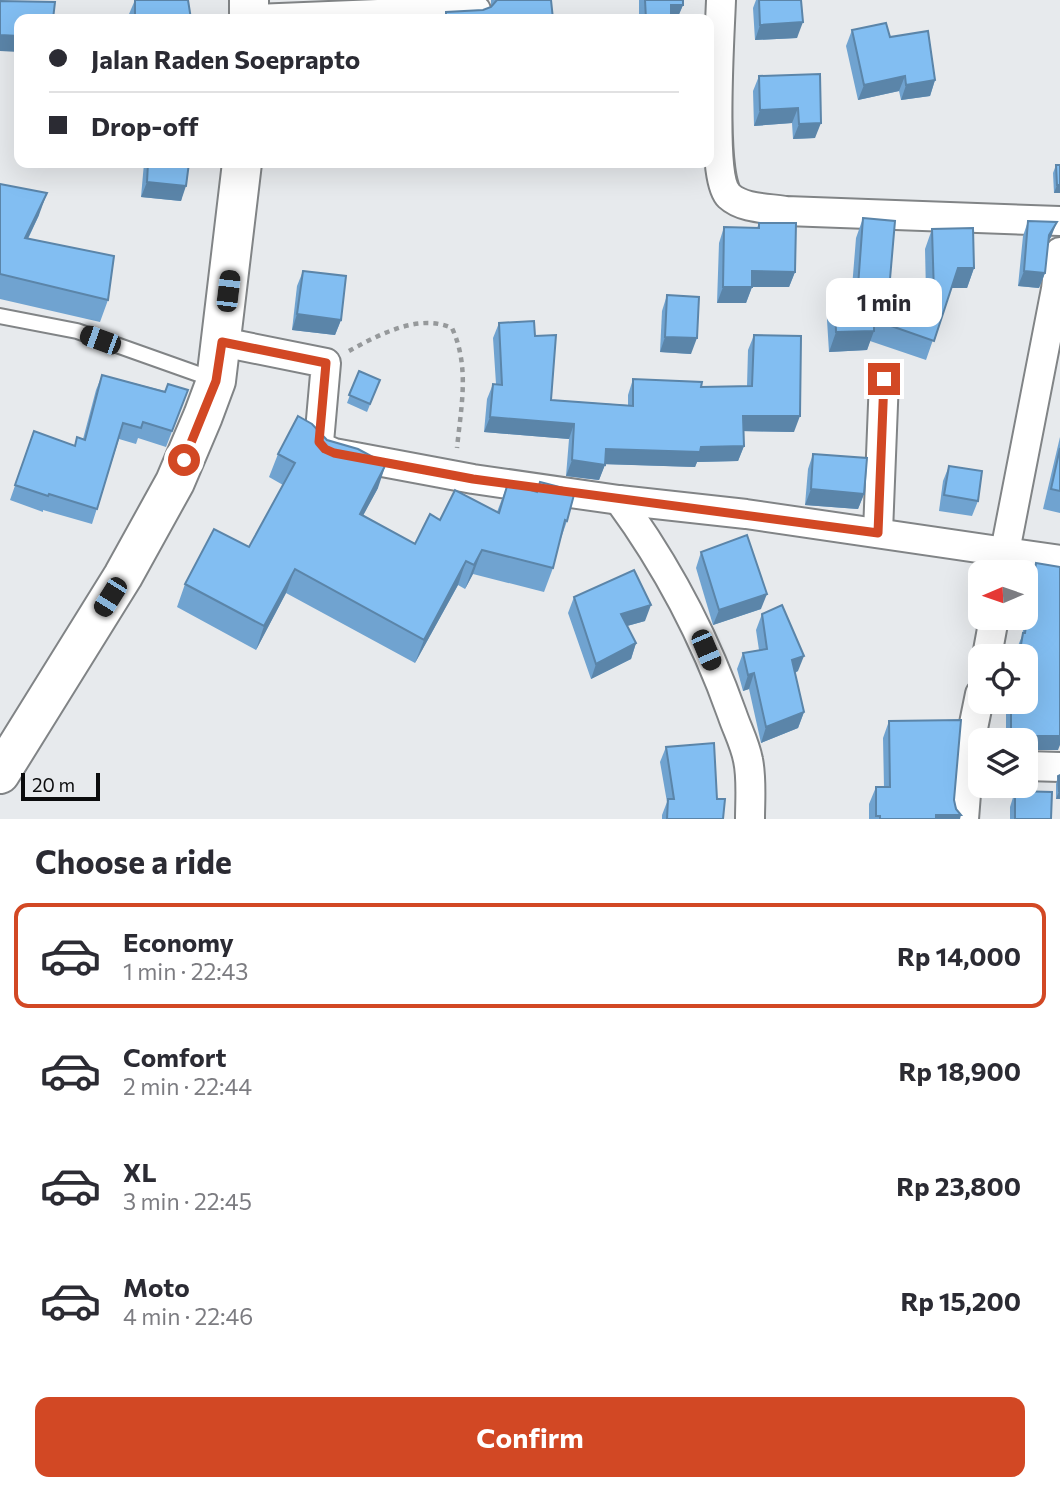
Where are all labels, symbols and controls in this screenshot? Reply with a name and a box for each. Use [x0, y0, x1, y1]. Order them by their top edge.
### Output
text: Jalan Raden Soeprapto [91, 43, 360, 74]
text: Drop-off [91, 110, 198, 141]
car [216, 269, 241, 313]
callout: 1 min [826, 278, 942, 326]
text: 1 min [857, 288, 911, 316]
car [77, 323, 124, 357]
route end [868, 363, 900, 395]
route start [168, 444, 200, 476]
north arrow [968, 560, 1038, 630]
map controls [968, 560, 1038, 798]
car [90, 574, 131, 620]
car [689, 627, 724, 673]
button: locate [968, 644, 1038, 714]
button: layers [968, 728, 1038, 798]
scale bar [21, 770, 100, 802]
text: 20 m [32, 773, 75, 796]
text: Choose a ride [35, 841, 232, 881]
icon: car [39, 924, 102, 987]
text: Economy [123, 926, 234, 957]
text: Rp 14,000 [897, 940, 1021, 971]
text: 1 min · 22:43 [123, 957, 249, 985]
icon: car [39, 1039, 102, 1102]
text: Comfort [123, 1041, 226, 1072]
text: Rp 18,900 [898, 1055, 1021, 1086]
text: 2 min · 22:44 [123, 1072, 252, 1100]
icon: car [39, 1154, 102, 1217]
text: XL [123, 1156, 157, 1187]
text: Rp 23,800 [896, 1170, 1021, 1201]
text: 3 min · 22:45 [123, 1187, 252, 1215]
icon: car [39, 1269, 102, 1332]
text: Moto [123, 1271, 190, 1302]
text: Rp 15,200 [900, 1285, 1021, 1316]
text: 4 min · 22:46 [123, 1302, 253, 1330]
button: Confirm [35, 1397, 1025, 1477]

